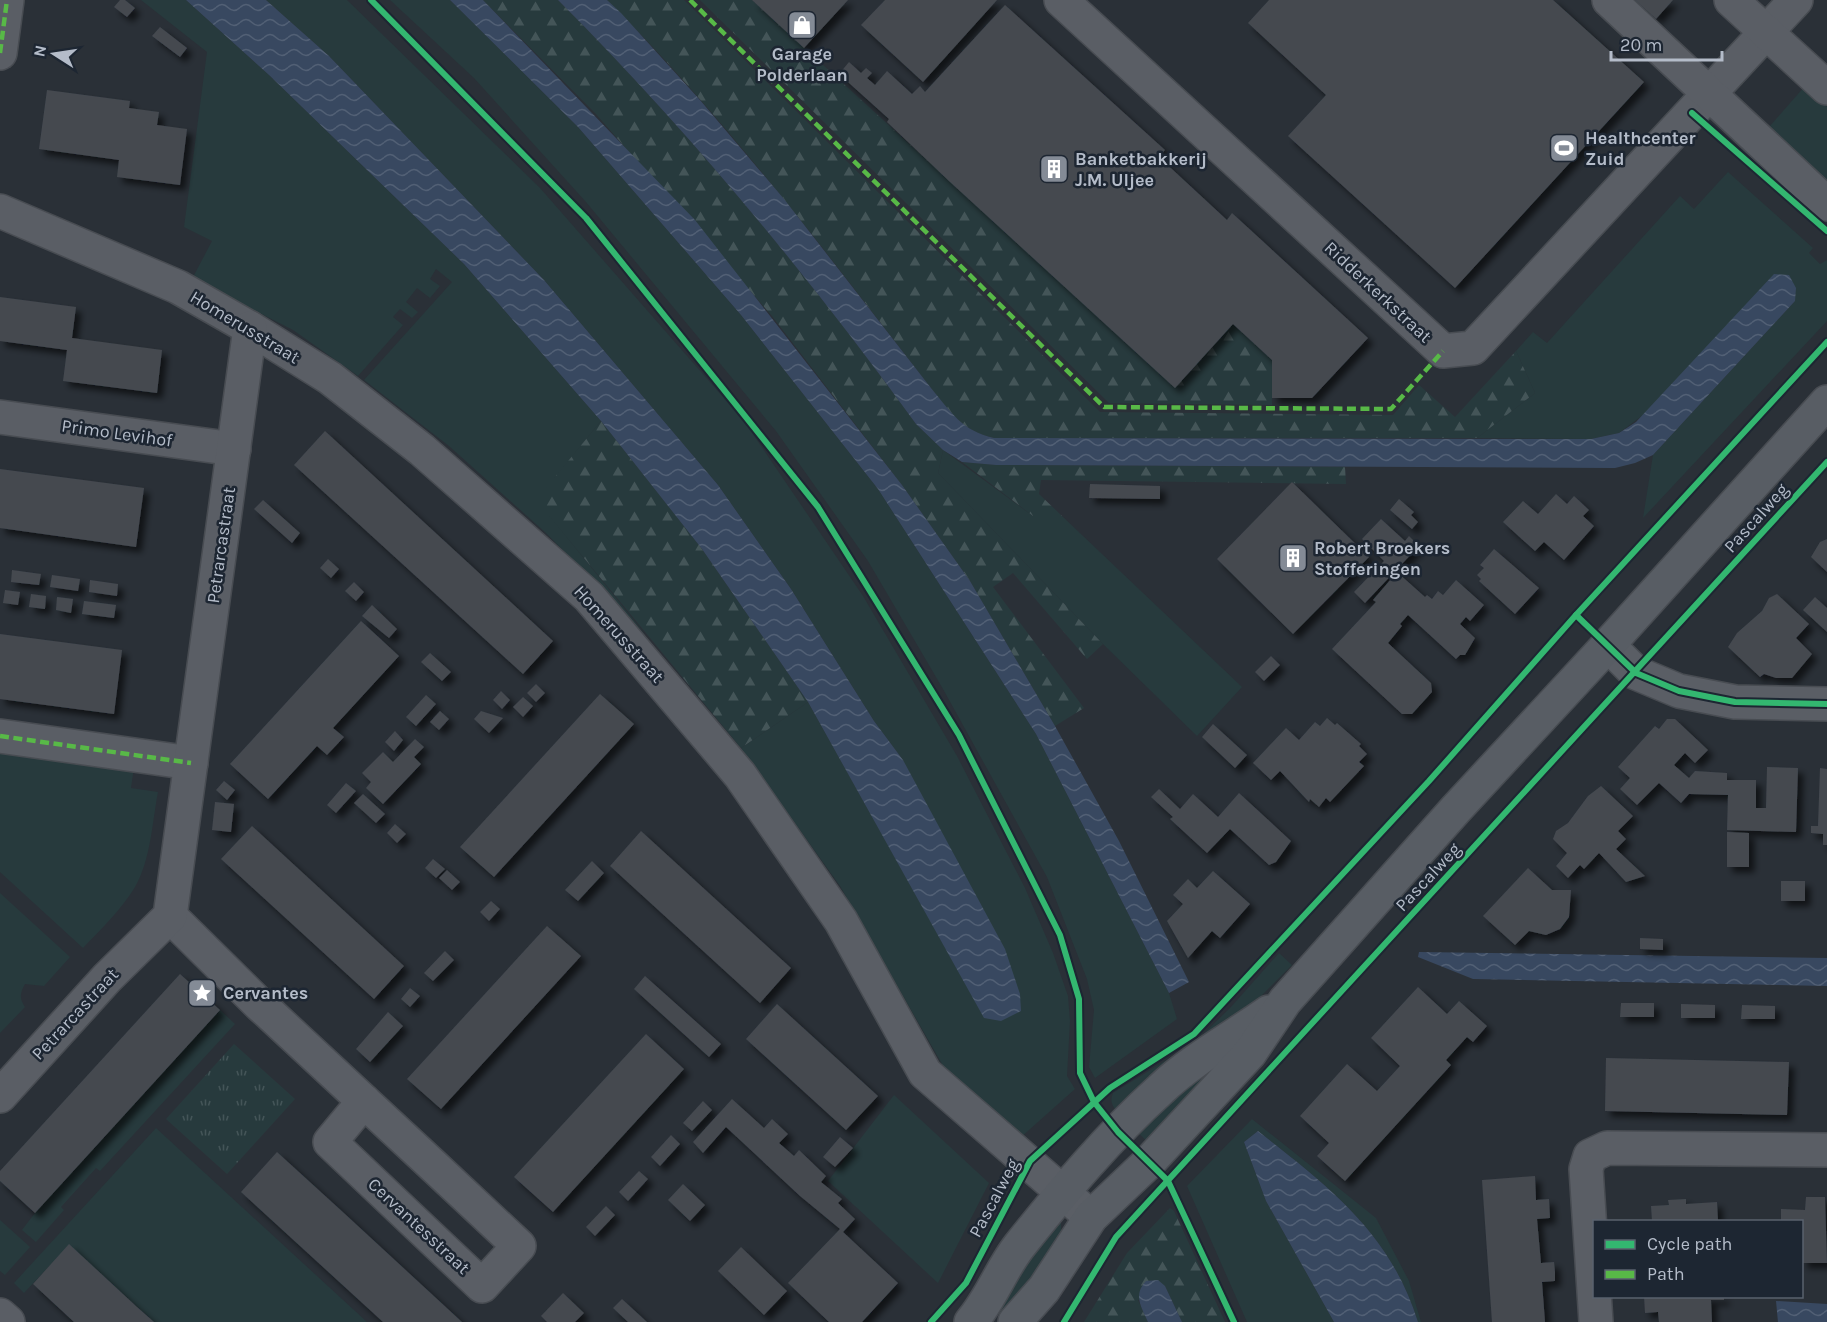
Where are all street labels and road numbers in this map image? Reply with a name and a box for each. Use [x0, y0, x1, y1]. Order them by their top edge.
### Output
street label: Ridderkerkstraat [1320, 237, 1436, 348]
street label: Homerusstraat [186, 286, 304, 369]
street label: Primo Levihof [60, 414, 175, 452]
street label: Pascalweg [1719, 479, 1793, 557]
street label: Petrarcastraat [202, 485, 240, 605]
street label: Homerusstraat [569, 581, 669, 688]
street label: Pascalweg [1391, 838, 1465, 916]
street label: Petrarcastraat [27, 963, 123, 1064]
street label: Pascalweg [964, 1155, 1024, 1241]
street label: Cervantesstraat [363, 1173, 475, 1279]

